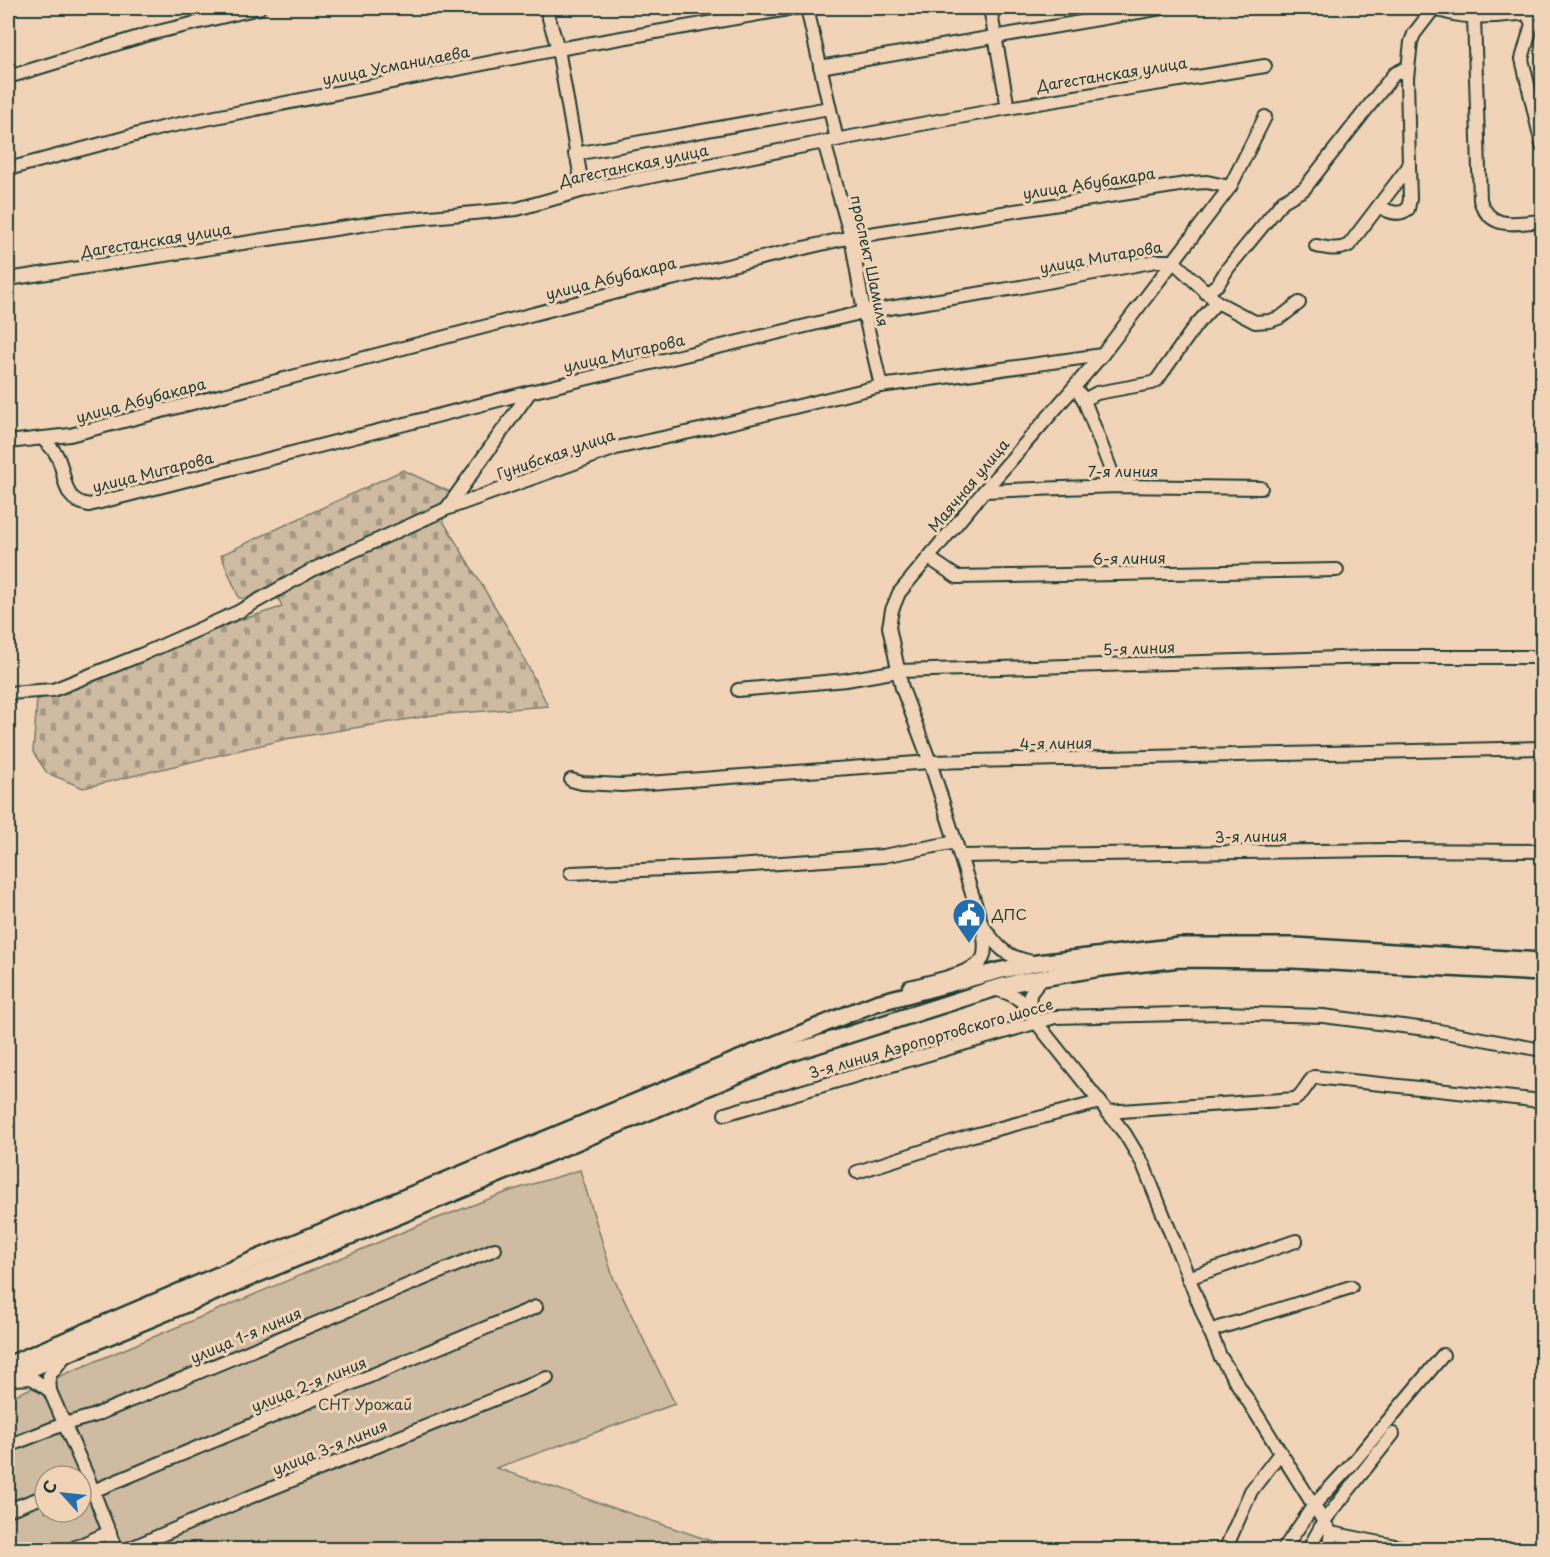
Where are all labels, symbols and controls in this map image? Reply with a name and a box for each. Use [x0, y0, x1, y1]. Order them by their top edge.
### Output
street label: улица Усманилаева [320, 39, 472, 90]
street label: Дагестанская улица [1034, 50, 1189, 97]
street label: Дагестанская улица [556, 137, 711, 192]
street label: улица Абубакара [1021, 161, 1157, 204]
street label: проспект Шамиля [845, 193, 896, 329]
street label: Дагестанская улица [78, 216, 233, 263]
street label: улица Митарова [1038, 234, 1164, 279]
street label: улица Абубакара [543, 250, 679, 305]
street label: улица Митарова [561, 327, 687, 378]
street label: улица Абубакара [73, 371, 209, 428]
street label: Гунибская улица [493, 422, 618, 485]
street label: Маячная улица [922, 433, 1014, 537]
street label: улица Митарова [90, 445, 216, 498]
street label: 7-я линия [1088, 459, 1158, 482]
street label: 6-я линия [1092, 545, 1166, 570]
street label: 5-я линия [1102, 635, 1176, 660]
street label: 4-я линия [1019, 730, 1093, 755]
street label: 3-я линия [1214, 823, 1288, 848]
public building icon: ДПС [951, 897, 987, 944]
place label: ДПС [991, 902, 1027, 925]
street label: 3-я линия Аэропортовского шоссе [806, 992, 1056, 1084]
street label: улица 1-я линия [186, 1301, 305, 1368]
street label: улица 2-я линия [247, 1350, 370, 1417]
park label: СНТ Урожай [318, 1392, 412, 1415]
street label: улица 3-я линия [269, 1413, 390, 1480]
north arrow [33, 1464, 93, 1524]
text: С [35, 1476, 62, 1498]

